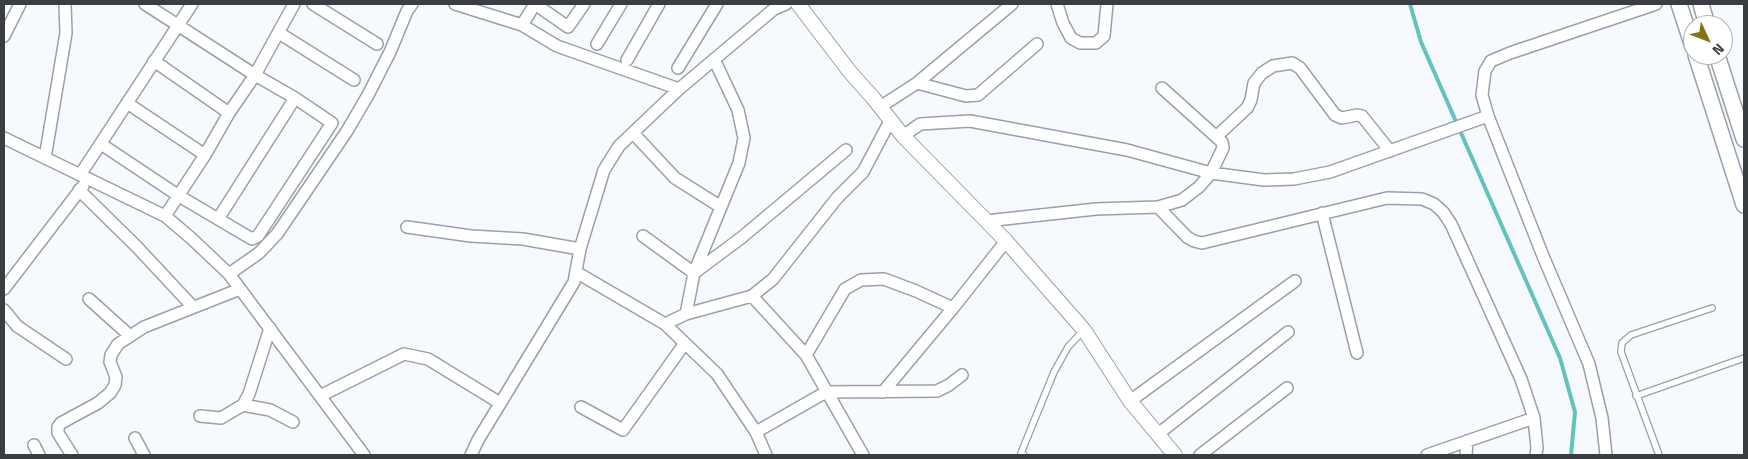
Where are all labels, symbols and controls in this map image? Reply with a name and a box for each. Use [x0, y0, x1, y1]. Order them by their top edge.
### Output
north arrow [1683, 15, 1733, 65]
text: N [1708, 39, 1730, 61]

